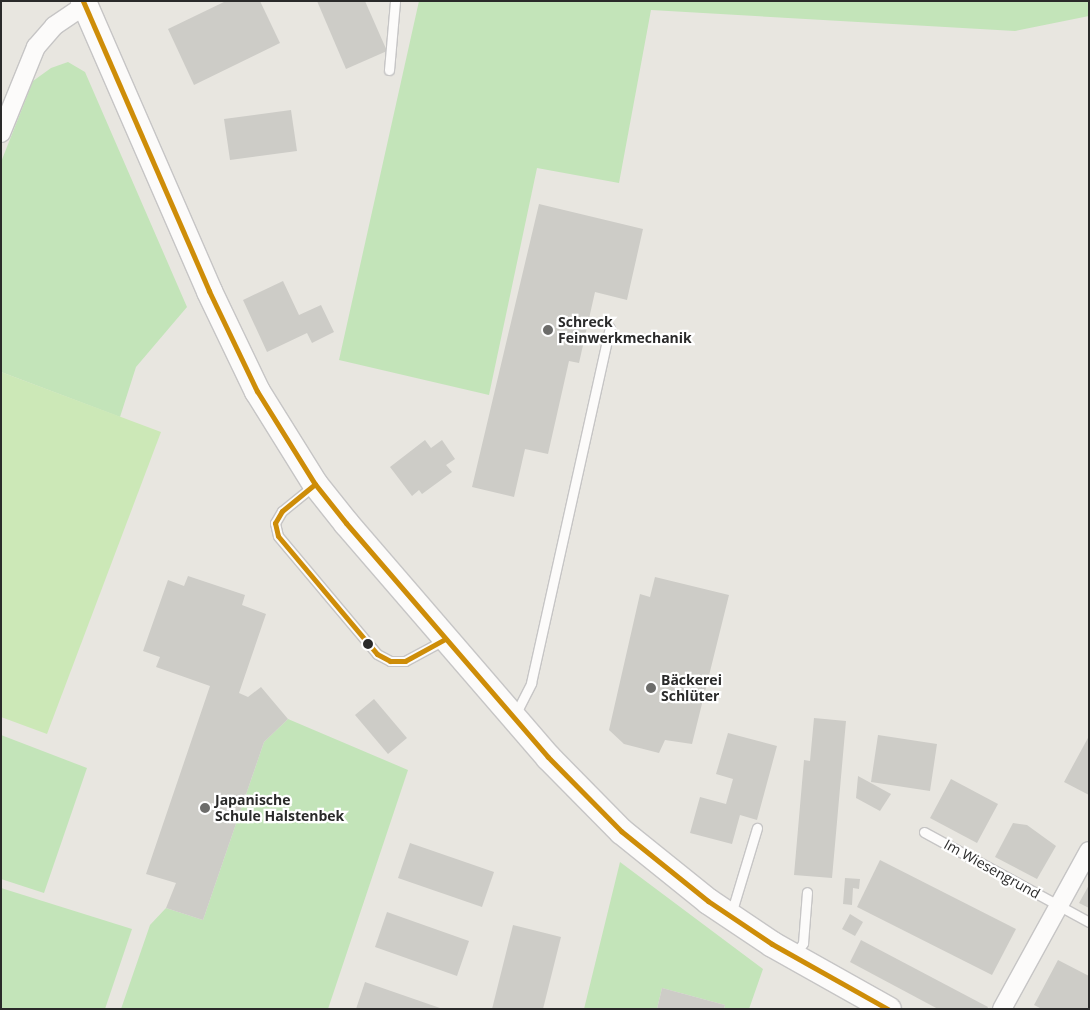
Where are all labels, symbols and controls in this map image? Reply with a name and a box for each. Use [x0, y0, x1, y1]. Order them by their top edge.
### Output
place label: Schreck Feinwerkmechanik [558, 314, 692, 347]
marker: Schreck Feinwerkmechanik [542, 324, 554, 336]
unlabelled marker [363, 639, 373, 649]
place label: Bäckerei Schlüter [661, 672, 722, 704]
marker: Bäckerei Schlüter [645, 682, 657, 694]
place label: Japanische Schule Halstenbek [215, 792, 344, 824]
marker: Japanische Schule Halstenbek [199, 802, 211, 814]
street label: Im Wiesengrund [941, 836, 1043, 902]

